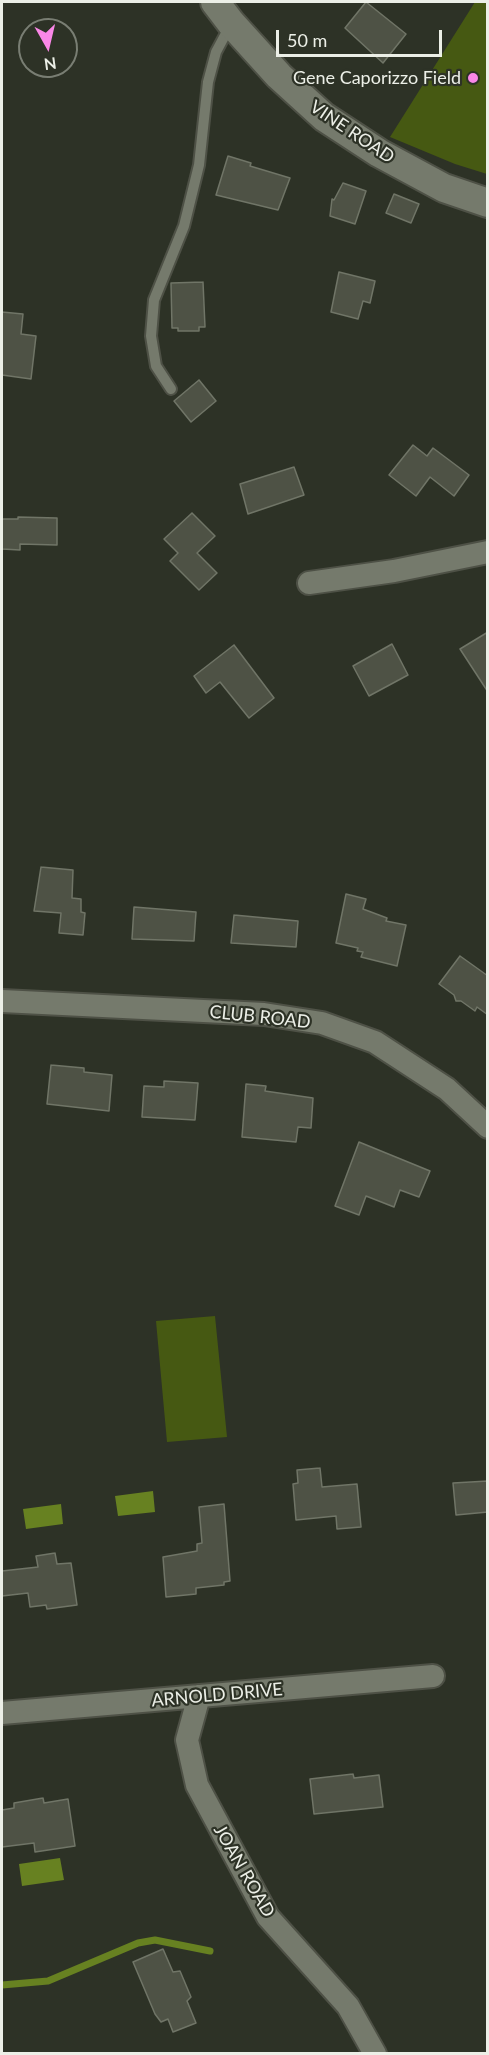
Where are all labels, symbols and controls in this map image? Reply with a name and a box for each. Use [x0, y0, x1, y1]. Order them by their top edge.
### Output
north arrow [18, 18, 78, 78]
scale bar [279, 18, 446, 56]
text: 50 m [287, 29, 327, 51]
text: N [43, 54, 58, 75]
place label: Gene Caporizzo Field [293, 67, 461, 89]
marker: Gene Caporizzo Field [466, 71, 480, 85]
street label: VINE ROAD [306, 96, 398, 168]
street label: CLUB ROAD [208, 1001, 312, 1033]
street label: ARNOLD DRIVE [150, 1679, 284, 1711]
street label: JOAN ROAD [209, 1821, 279, 1921]

